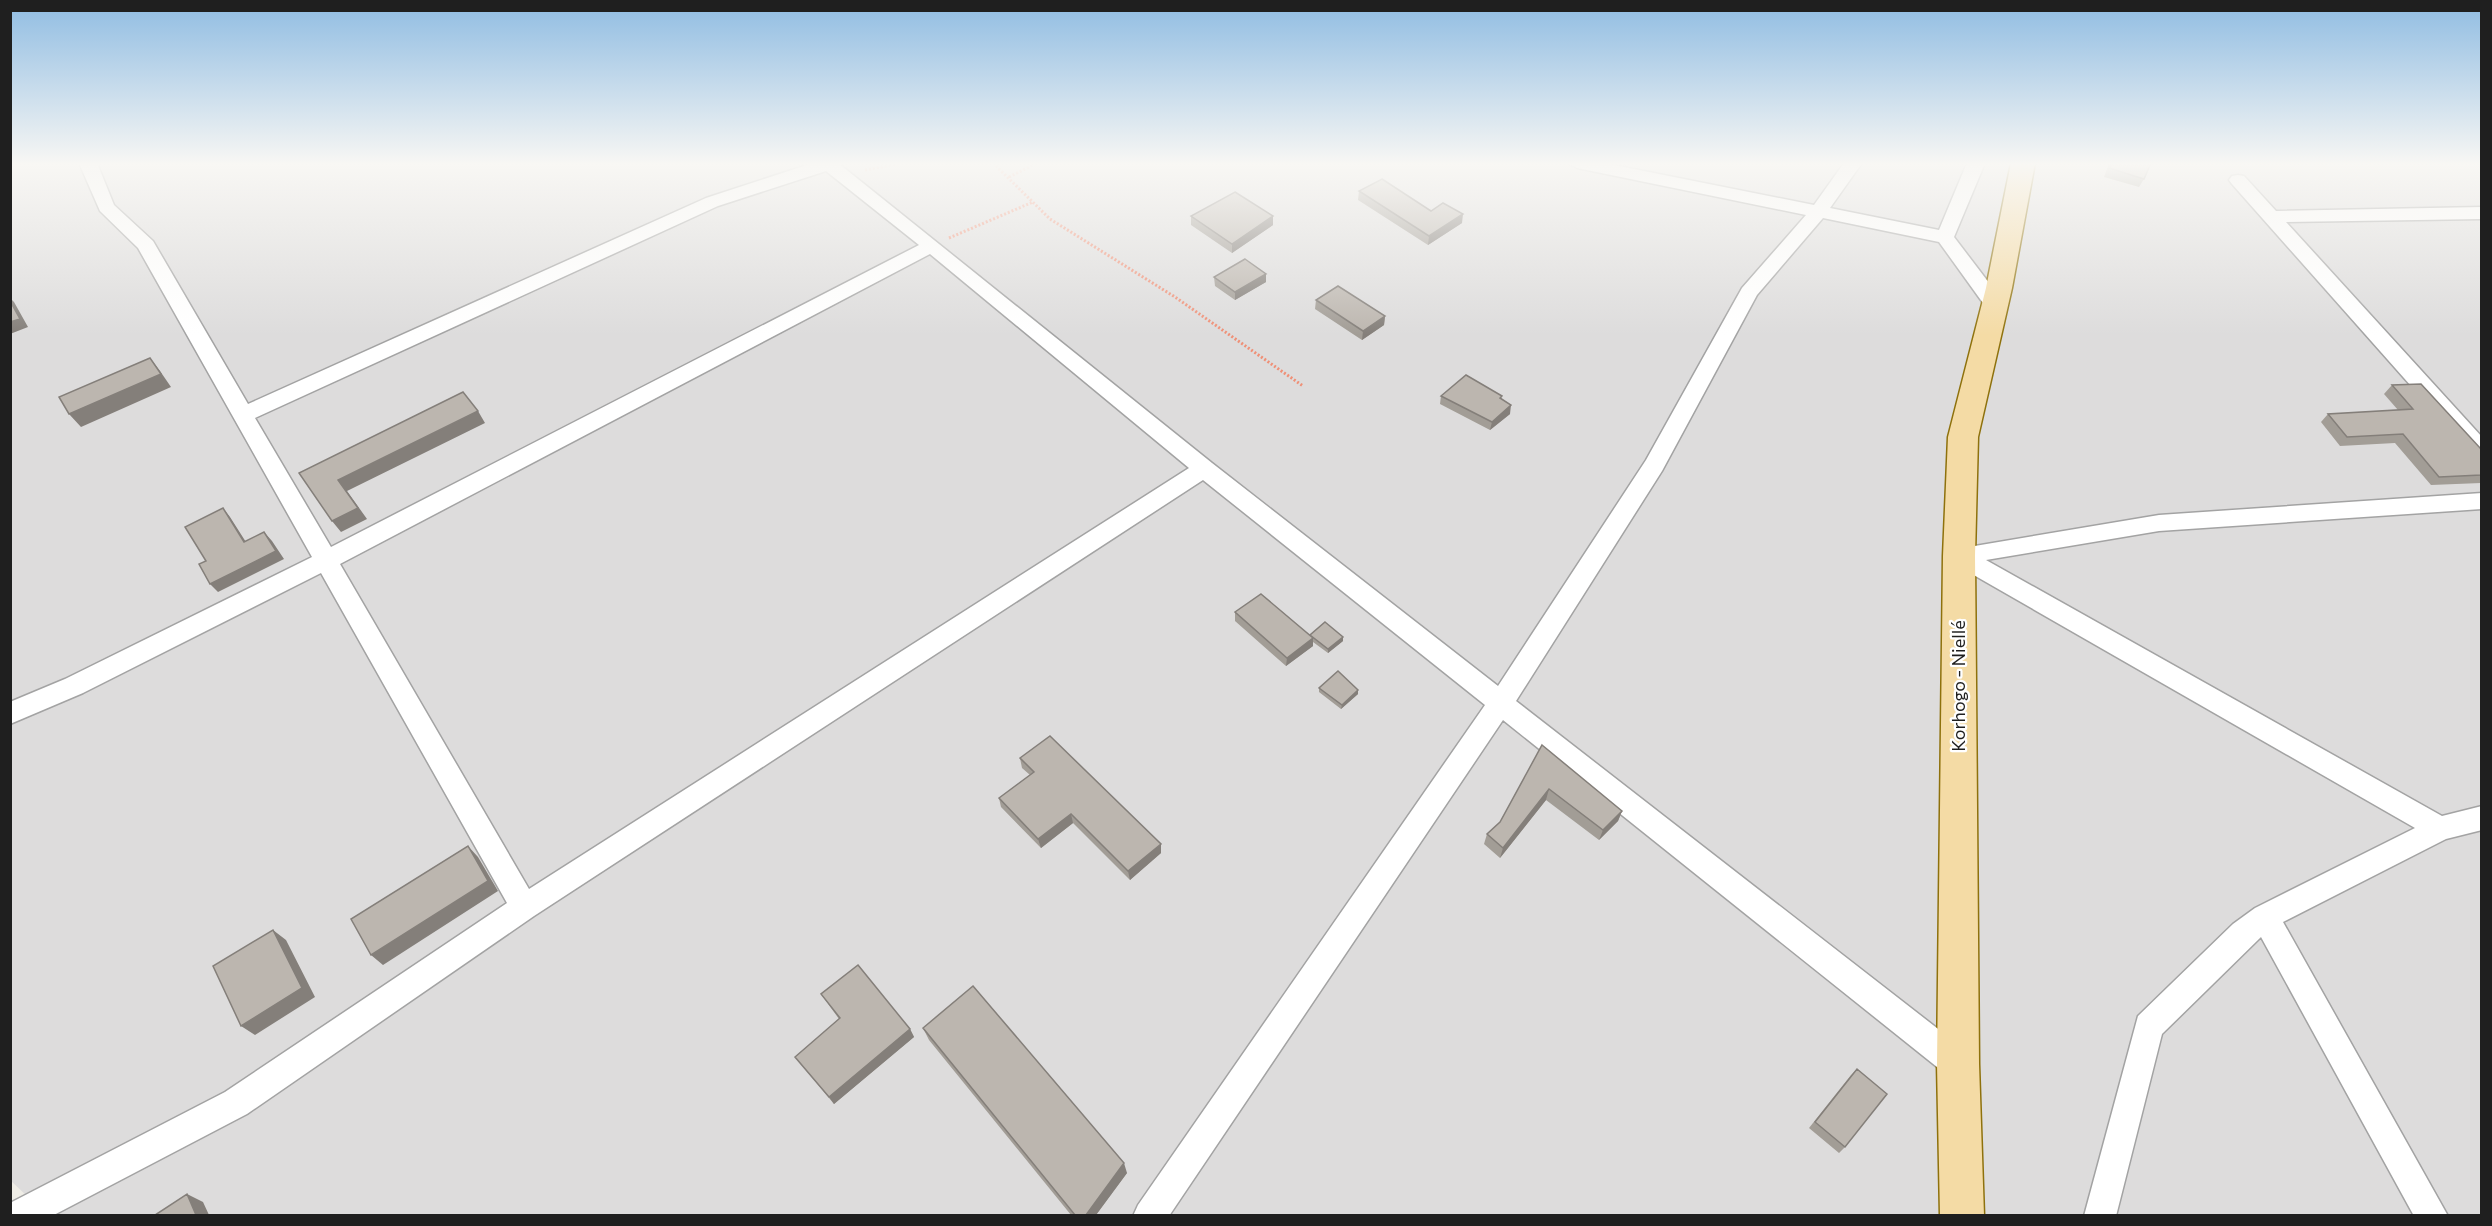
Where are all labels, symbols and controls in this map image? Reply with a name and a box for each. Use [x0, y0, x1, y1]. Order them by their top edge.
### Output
street label: Korhogo - Niellé [1947, 620, 1969, 752]

